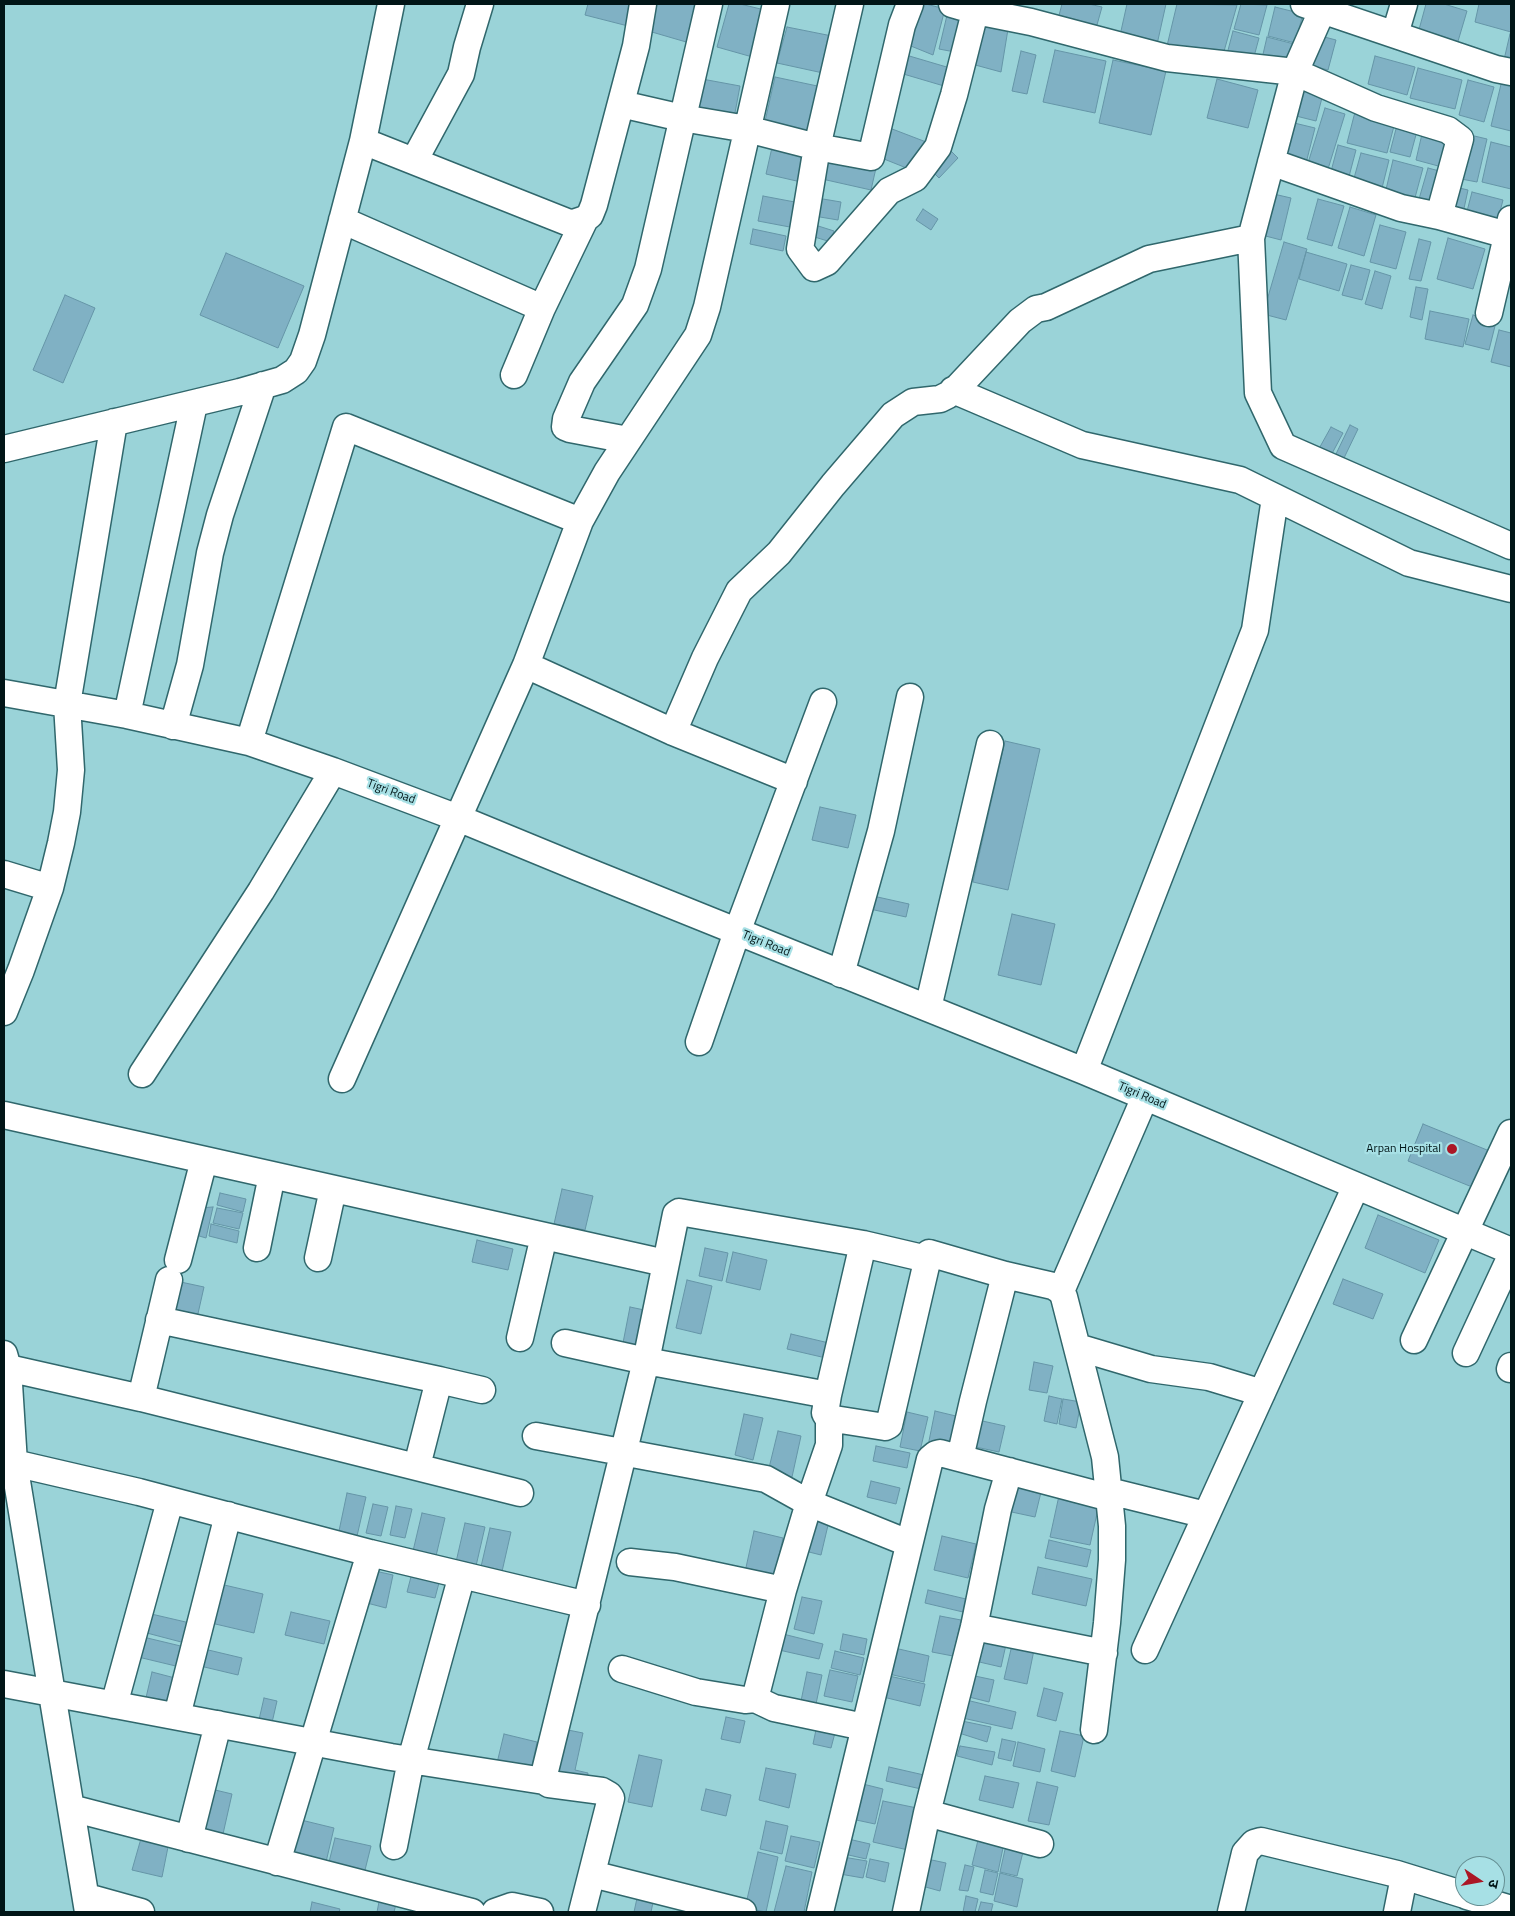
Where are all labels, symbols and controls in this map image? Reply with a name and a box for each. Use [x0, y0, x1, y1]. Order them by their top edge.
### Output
street label: Tigri Road [365, 777, 417, 807]
street label: Tigri Road [740, 928, 792, 960]
street label: Tigri Road [1116, 1080, 1168, 1112]
place label: Arpan Hospital [1366, 1142, 1441, 1156]
marker: Arpan Hospital [1445, 1142, 1459, 1156]
north arrow [1455, 1856, 1505, 1906]
text: उ [1483, 1878, 1505, 1890]

